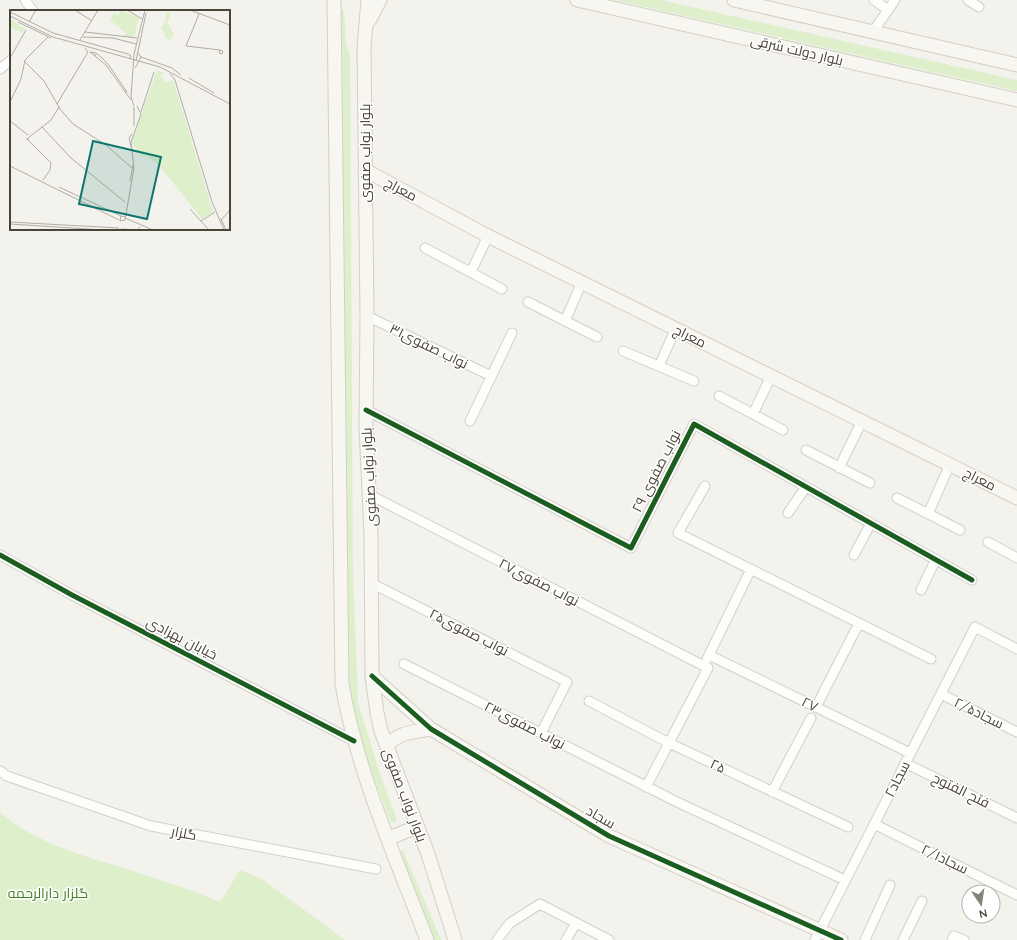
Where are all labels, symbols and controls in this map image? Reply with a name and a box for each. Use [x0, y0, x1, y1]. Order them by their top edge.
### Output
inset map [10, 10, 230, 230]
street label: بلوار دولت شرقی [749, 31, 845, 69]
street label: بلوار نواب صفوی [356, 104, 374, 202]
street label: معراج [382, 173, 420, 205]
street label: ۳۱نواب صفوی [387, 319, 471, 373]
street label: معراج [671, 320, 709, 352]
street label: بلوار نواب صفوی [357, 427, 381, 527]
street label: نواب صفوی ۲۹ [628, 427, 684, 515]
street label: معراج [961, 463, 999, 495]
street label: ۲۷نواب صفوی [496, 554, 582, 610]
street label: ۲۵نواب صفوی [426, 604, 512, 660]
street label: خیابان بهزادی [143, 612, 221, 664]
street label: ۲۷ [799, 692, 821, 716]
street label: ۲/۵سجاد [951, 693, 1007, 733]
street label: ۲۳نواب صفوی [482, 697, 568, 753]
street label: بلوار نواب صفوی [379, 746, 431, 844]
street label: ۲۵ [707, 755, 729, 777]
street label: ۲سجاد [880, 758, 914, 800]
street label: فتح الفتوح [929, 768, 993, 812]
street label: سجاد [583, 801, 619, 833]
street label: گلزار [169, 822, 198, 844]
street label: ۲/۱سجاد [919, 840, 971, 878]
park label: گلزار دارالرحمه [8, 884, 88, 902]
north arrow [961, 884, 1001, 924]
text: N [978, 906, 989, 921]

